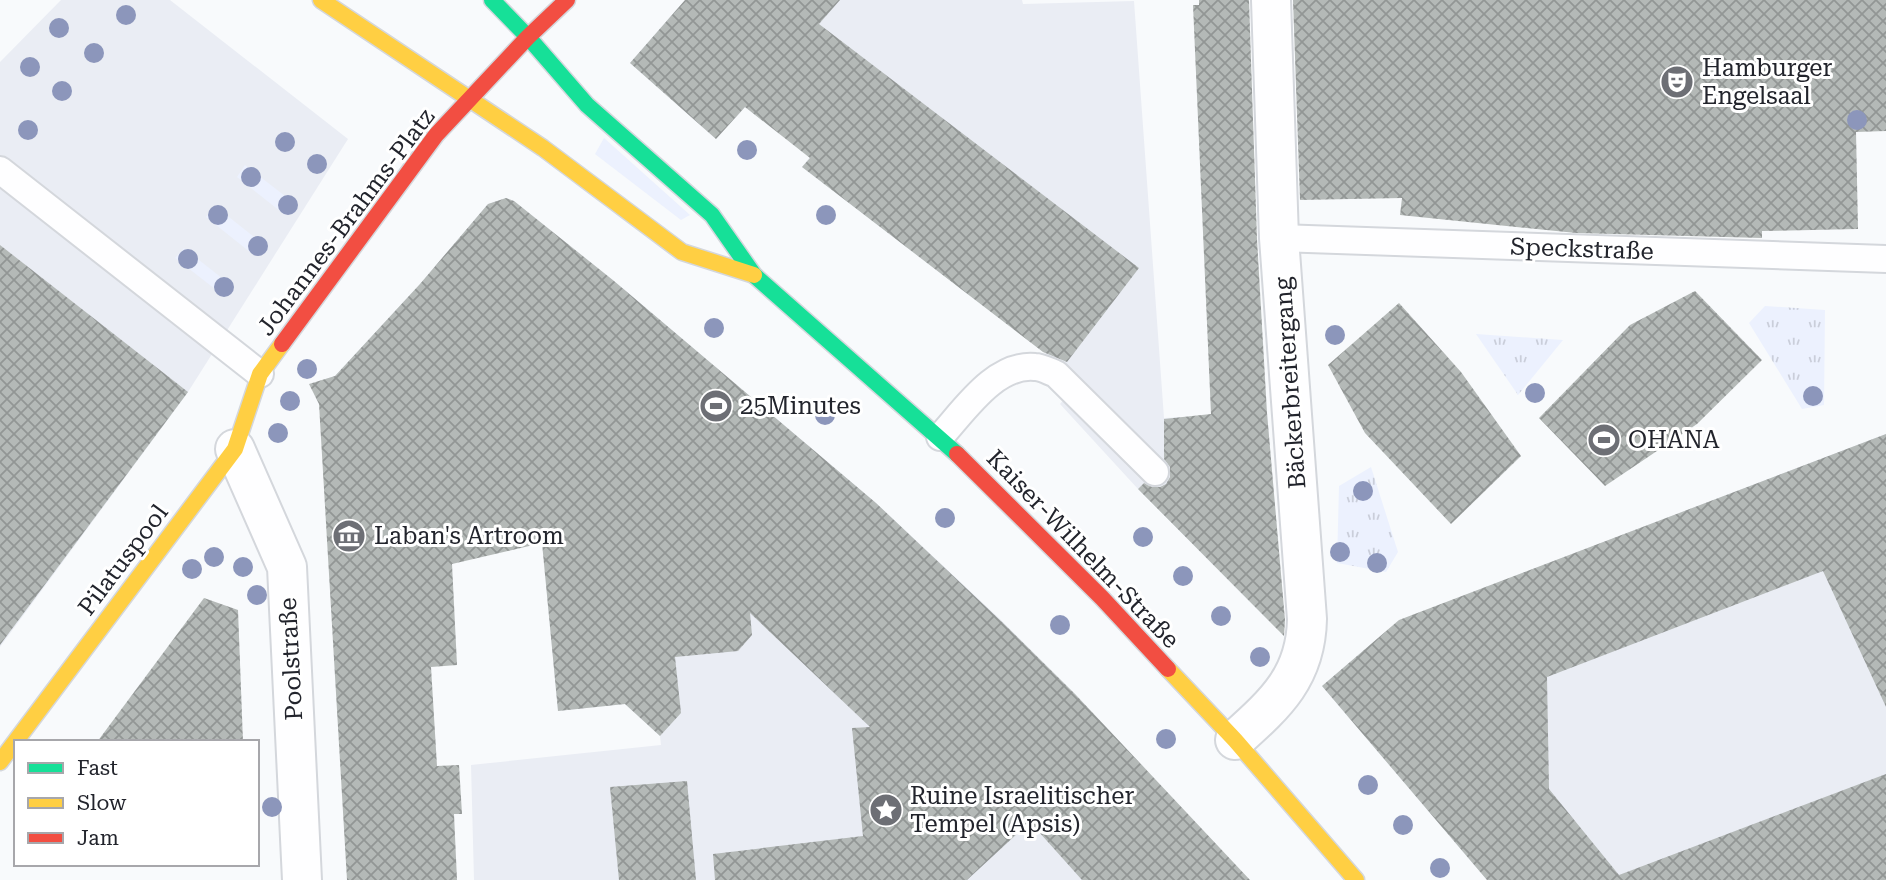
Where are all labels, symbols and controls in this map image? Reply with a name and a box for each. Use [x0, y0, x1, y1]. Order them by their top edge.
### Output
place label: Hamburger Engelsaal [1702, 54, 1832, 110]
theatre icon: Hamburger Engelsaal [1658, 63, 1696, 101]
street label: Johannes-Brahms-Platz [252, 103, 440, 341]
street label: Speckstraße [1510, 233, 1654, 265]
street label: Bäckerbreitergang [1269, 276, 1311, 490]
sports icon: 25Minutes [697, 387, 735, 425]
place label: 25Minutes [740, 392, 861, 420]
sports icon: OHANA [1585, 421, 1623, 459]
place label: OHANA [1628, 426, 1720, 454]
street label: Kaiser-Wilhelm-Straße [981, 444, 1185, 654]
street label: Pilatuspool [72, 499, 174, 621]
museum icon: Laban's Artroom [330, 517, 368, 555]
place label: Laban's Artroom [374, 522, 564, 550]
street label: Poolstraße [274, 597, 308, 721]
legend [14, 740, 259, 866]
text: Fast [77, 756, 118, 780]
place label: Ruine Israelitischer Tempel (Apsis) [910, 782, 1134, 838]
text: Slow [77, 791, 127, 815]
place icon: Ruine Israelitischer Tempel (Apsis) [867, 791, 905, 829]
text: Jam [77, 826, 119, 850]

